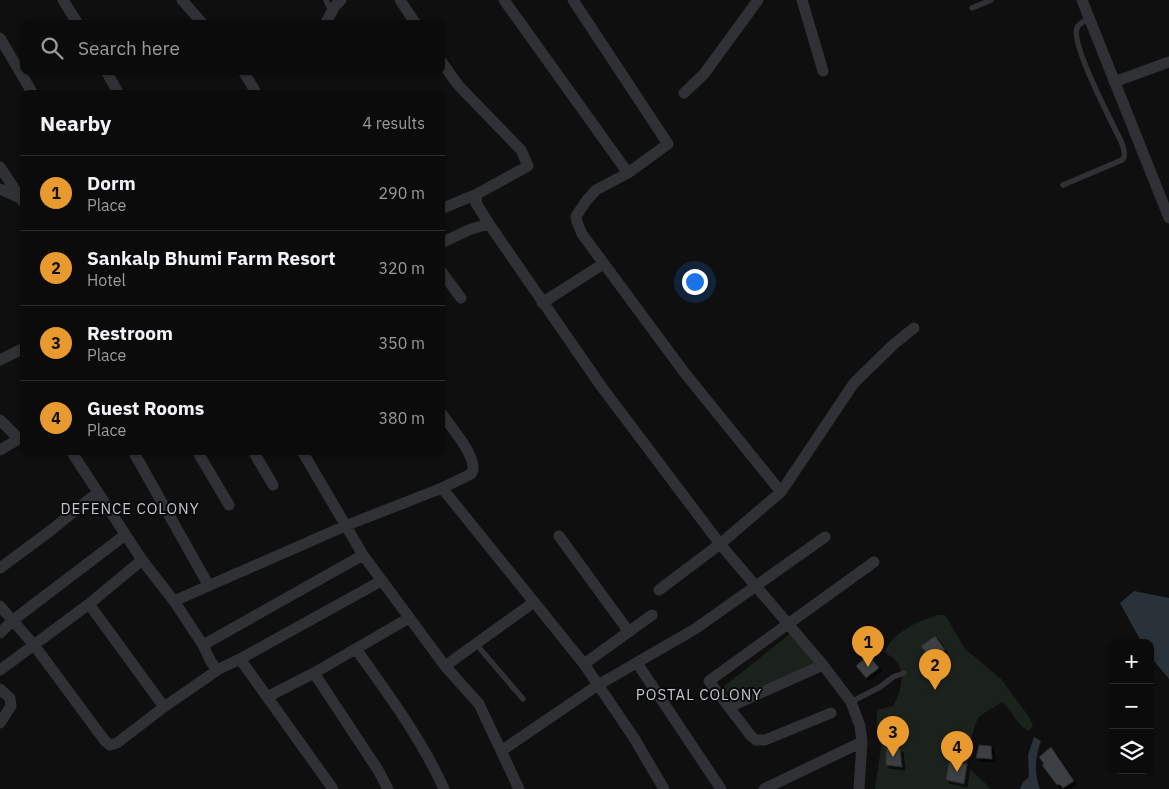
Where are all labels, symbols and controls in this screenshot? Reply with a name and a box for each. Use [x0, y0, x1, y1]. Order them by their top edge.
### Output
search box [20, 20, 445, 75]
icon: search [38, 34, 66, 62]
text: Search here [78, 36, 180, 60]
text: Nearby [40, 109, 111, 137]
text: 4 results [362, 113, 425, 133]
text: Dorm [87, 171, 136, 195]
text: 1 [51, 183, 61, 203]
text: 290 m [378, 183, 425, 203]
text: Place [87, 195, 126, 215]
text: Sankalp Bhumi Farm Resort [87, 246, 336, 270]
text: 2 [51, 258, 61, 278]
text: 320 m [378, 258, 425, 278]
your location [682, 269, 708, 295]
text: Hotel [87, 270, 126, 290]
text: Restroom [87, 321, 173, 345]
text: 3 [51, 333, 61, 353]
text: 350 m [378, 333, 425, 353]
text: Place [87, 345, 126, 365]
text: Guest Rooms [87, 396, 204, 420]
text: 4 [51, 408, 61, 428]
text: 380 m [378, 408, 425, 428]
text: Place [87, 420, 126, 440]
district label: DEFENCE COLONY [60, 499, 200, 518]
pin: 1 [852, 626, 884, 667]
map controls [1109, 639, 1154, 774]
button: + [1109, 639, 1154, 684]
pin: 2 [919, 649, 951, 690]
button: − [1109, 684, 1154, 729]
district label: POSTAL COLONY [636, 685, 762, 704]
pin: 3 [877, 716, 909, 757]
button: layers [1109, 729, 1154, 774]
pin: 4 [941, 731, 973, 772]

